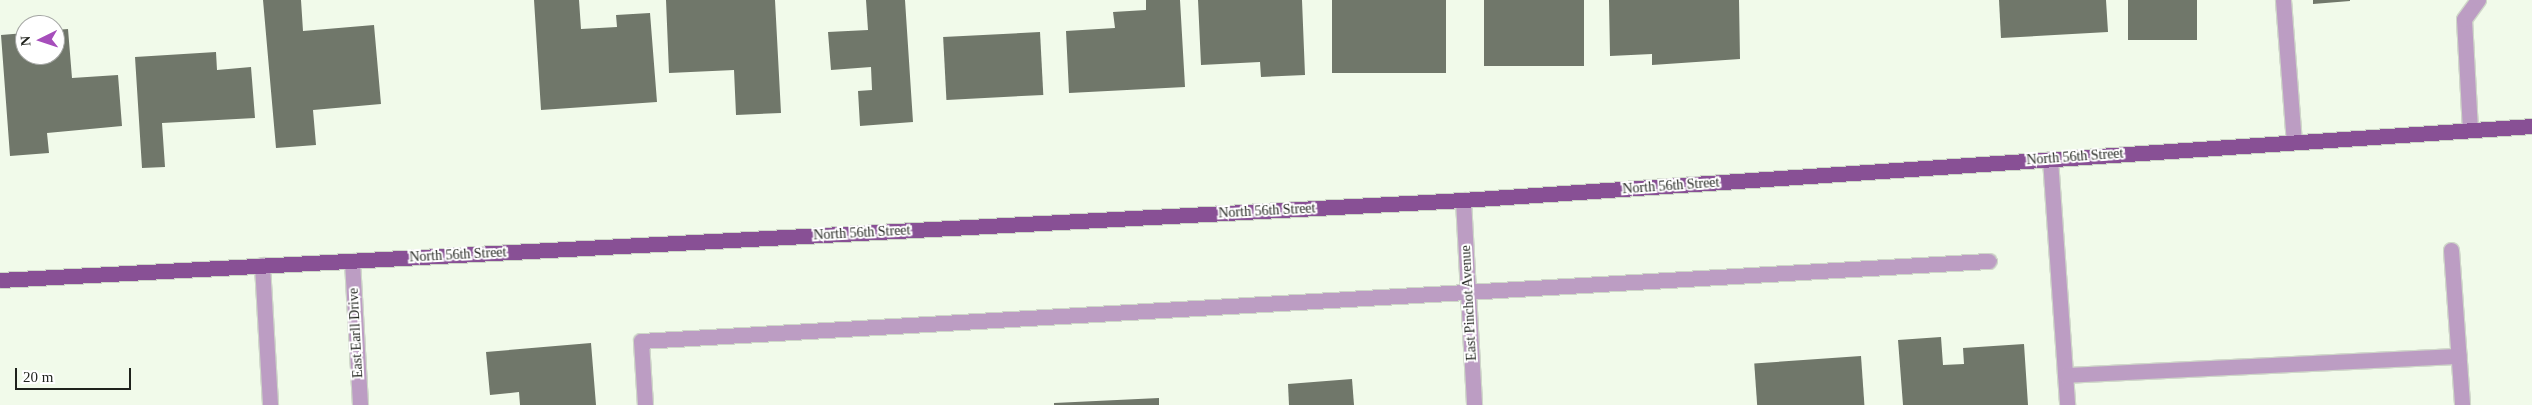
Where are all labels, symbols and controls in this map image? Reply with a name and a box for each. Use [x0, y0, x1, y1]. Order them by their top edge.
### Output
north arrow [15, 15, 65, 65]
text: N [18, 35, 33, 47]
street label: North 56th Street [2026, 145, 2124, 169]
street label: North 56th Street [1622, 174, 1720, 198]
street label: North 56th Street [1218, 200, 1316, 222]
street label: North 56th Street [813, 222, 911, 244]
street label: North 56th Street [409, 244, 507, 266]
street label: East Pinchot Avenue [1458, 244, 1480, 362]
street label: East Earll Drive [345, 288, 367, 378]
scale bar [18, 358, 134, 390]
text: 20 m [23, 369, 53, 385]

